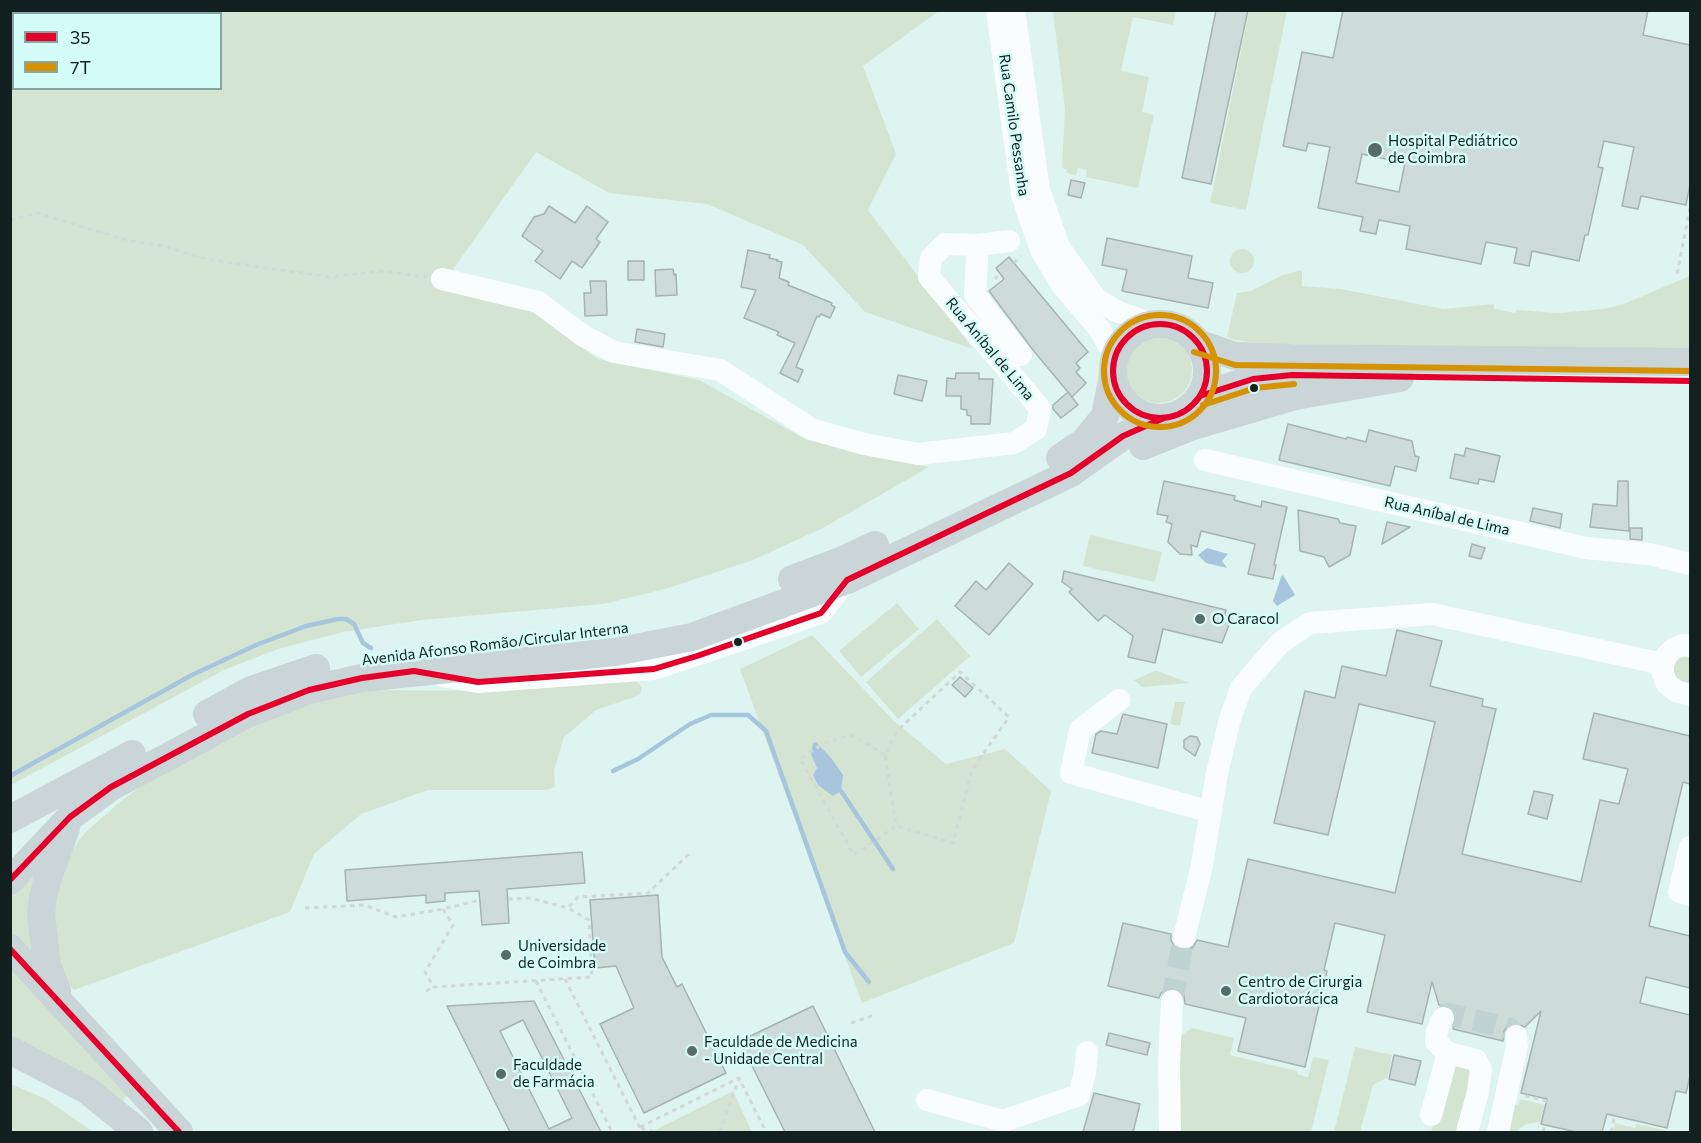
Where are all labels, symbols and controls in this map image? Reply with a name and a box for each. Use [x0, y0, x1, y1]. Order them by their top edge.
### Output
legend [12, 12, 222, 90]
text: 35 [70, 26, 91, 48]
street label: Rua Camilo Pessanha [995, 53, 1033, 197]
text: 7T [70, 56, 91, 78]
place label: Hospital Pediátrico de Coimbra [1388, 132, 1518, 167]
marker: Hospital Pediátrico de Coimbra [1366, 141, 1384, 159]
street label: Rua Aníbal de Lima [942, 294, 1038, 404]
unlabelled marker [1248, 382, 1260, 394]
street label: Rua Aníbal de Lima [1383, 493, 1511, 539]
place label: O Caracol [1212, 610, 1279, 628]
marker: O Caracol [1193, 612, 1207, 626]
street label: Avenida Afonso Romão/Circular Interna [361, 619, 629, 669]
unlabelled marker [732, 636, 744, 648]
place label: Universidade de Coimbra [518, 937, 606, 972]
marker: Universidade de Coimbra [499, 948, 513, 962]
place label: Centro de Cirurgia Cardiotorácica [1238, 973, 1362, 1008]
marker: Centro de Cirurgia Cardiotorácica [1219, 984, 1233, 998]
place label: Faculdade de Medicina - Unidade Central [704, 1033, 858, 1068]
marker: Faculdade de Medicina - Unidade Central [685, 1044, 699, 1058]
place label: Faculdade de Farmácia [513, 1056, 595, 1091]
marker: Faculdade de Farmácia [494, 1067, 508, 1081]

